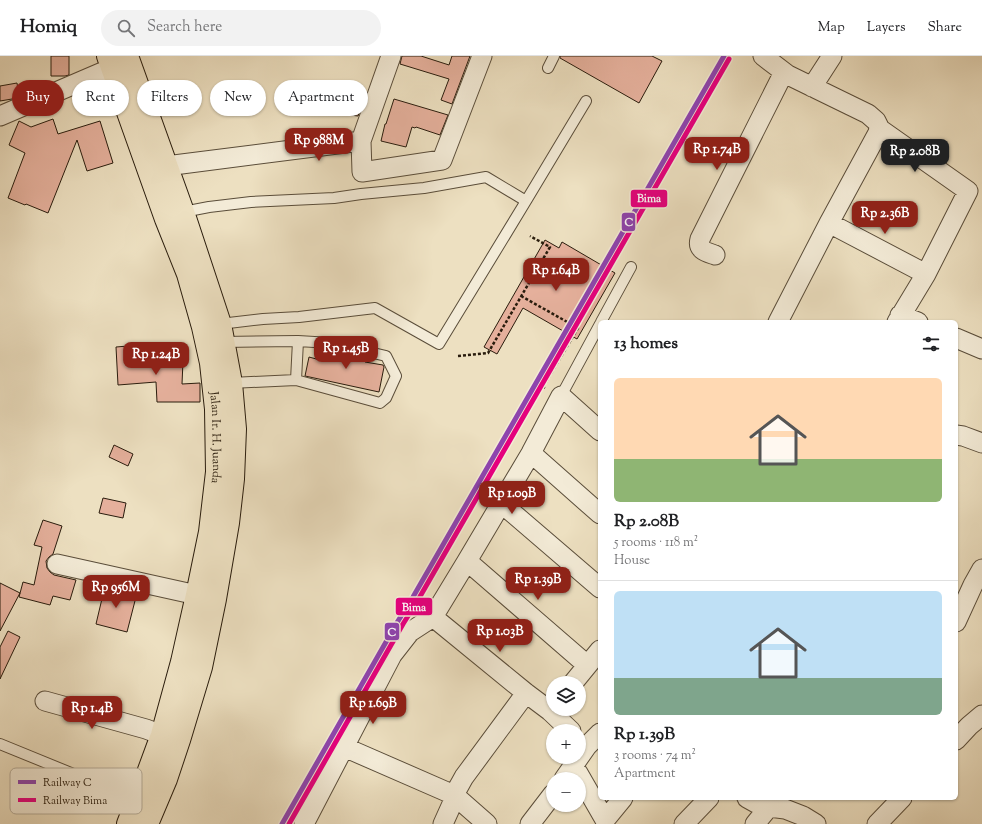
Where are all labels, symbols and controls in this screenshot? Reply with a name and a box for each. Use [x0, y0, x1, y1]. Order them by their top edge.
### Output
search box [101, 10, 381, 46]
text: Homiq [20, 14, 77, 41]
icon: search [115, 17, 137, 39]
text: Search here [147, 17, 222, 38]
text: Map [818, 18, 845, 38]
text: Layers [867, 18, 905, 38]
text: Share [927, 18, 962, 38]
chip: Buy [12, 80, 64, 116]
chip: Rent [72, 80, 129, 116]
chip: Filters [137, 80, 202, 116]
chip: New [210, 80, 266, 116]
chip: Apartment [274, 80, 368, 116]
pin: Rp 988M [282, 128, 356, 162]
text: Rp 988M [294, 132, 344, 150]
pin: Rp 1.74B [676, 137, 758, 171]
pin: Rp 2.08B [874, 139, 956, 173]
text: Rp 1.74B [693, 141, 741, 159]
text: Rp 2.08B [890, 143, 940, 161]
line badge: Bima [630, 189, 668, 208]
text: Bima [636, 191, 662, 207]
pin: Rp 2.36B [844, 201, 926, 235]
text: Rp 2.36B [861, 205, 909, 223]
line badge: C [621, 212, 636, 232]
text: C [625, 215, 634, 231]
pin: Rp 1.64B [515, 258, 597, 292]
text: Rp 1.64B [532, 262, 580, 280]
text: 13 homes [614, 332, 678, 356]
icon: filters [920, 333, 942, 355]
pin: Rp 1.45B [305, 336, 387, 370]
text: Rp 1.45B [323, 340, 369, 358]
pin: Rp 1.24B [115, 342, 197, 376]
text: Rp 1.24B [132, 346, 180, 364]
street label: Jalan Ir. H. Juanda [204, 390, 225, 485]
icon: home [742, 404, 814, 476]
pin: Rp 1.09B [471, 481, 553, 515]
text: Rp 1.09B [488, 485, 536, 503]
text: Rp 2.08B [614, 510, 679, 534]
text: 5 rooms · 118 m² [614, 534, 698, 552]
text: House [614, 552, 650, 570]
pin: Rp 1.39B [497, 567, 579, 601]
text: Rp 1.39B [515, 571, 561, 589]
pin: Rp 956M [79, 575, 153, 609]
text: Rp 956M [92, 579, 140, 597]
line badge: Bima [395, 597, 433, 616]
text: Bima [401, 600, 427, 616]
icon: home [742, 617, 814, 689]
pin: Rp 1.03B [459, 619, 541, 653]
line badge: C [384, 622, 400, 641]
text: Rp 1.03B [477, 623, 523, 641]
text: C [388, 625, 397, 641]
map controls [546, 676, 586, 812]
button: layers [546, 676, 586, 716]
pin: Rp 1.69B [332, 691, 414, 725]
text: Rp 1.69B [349, 695, 397, 713]
pin: Rp 1.4B [55, 696, 129, 730]
text: Rp 1.4B [71, 700, 113, 718]
text: Rp 1.39B [614, 723, 675, 747]
button: + [546, 724, 586, 764]
text: 3 rooms · 74 m² [614, 747, 696, 765]
text: Apartment [614, 765, 675, 783]
legend [10, 768, 142, 814]
button: − [546, 772, 586, 812]
text: Railway C [43, 775, 92, 791]
text: Railway Bima [43, 793, 107, 809]

